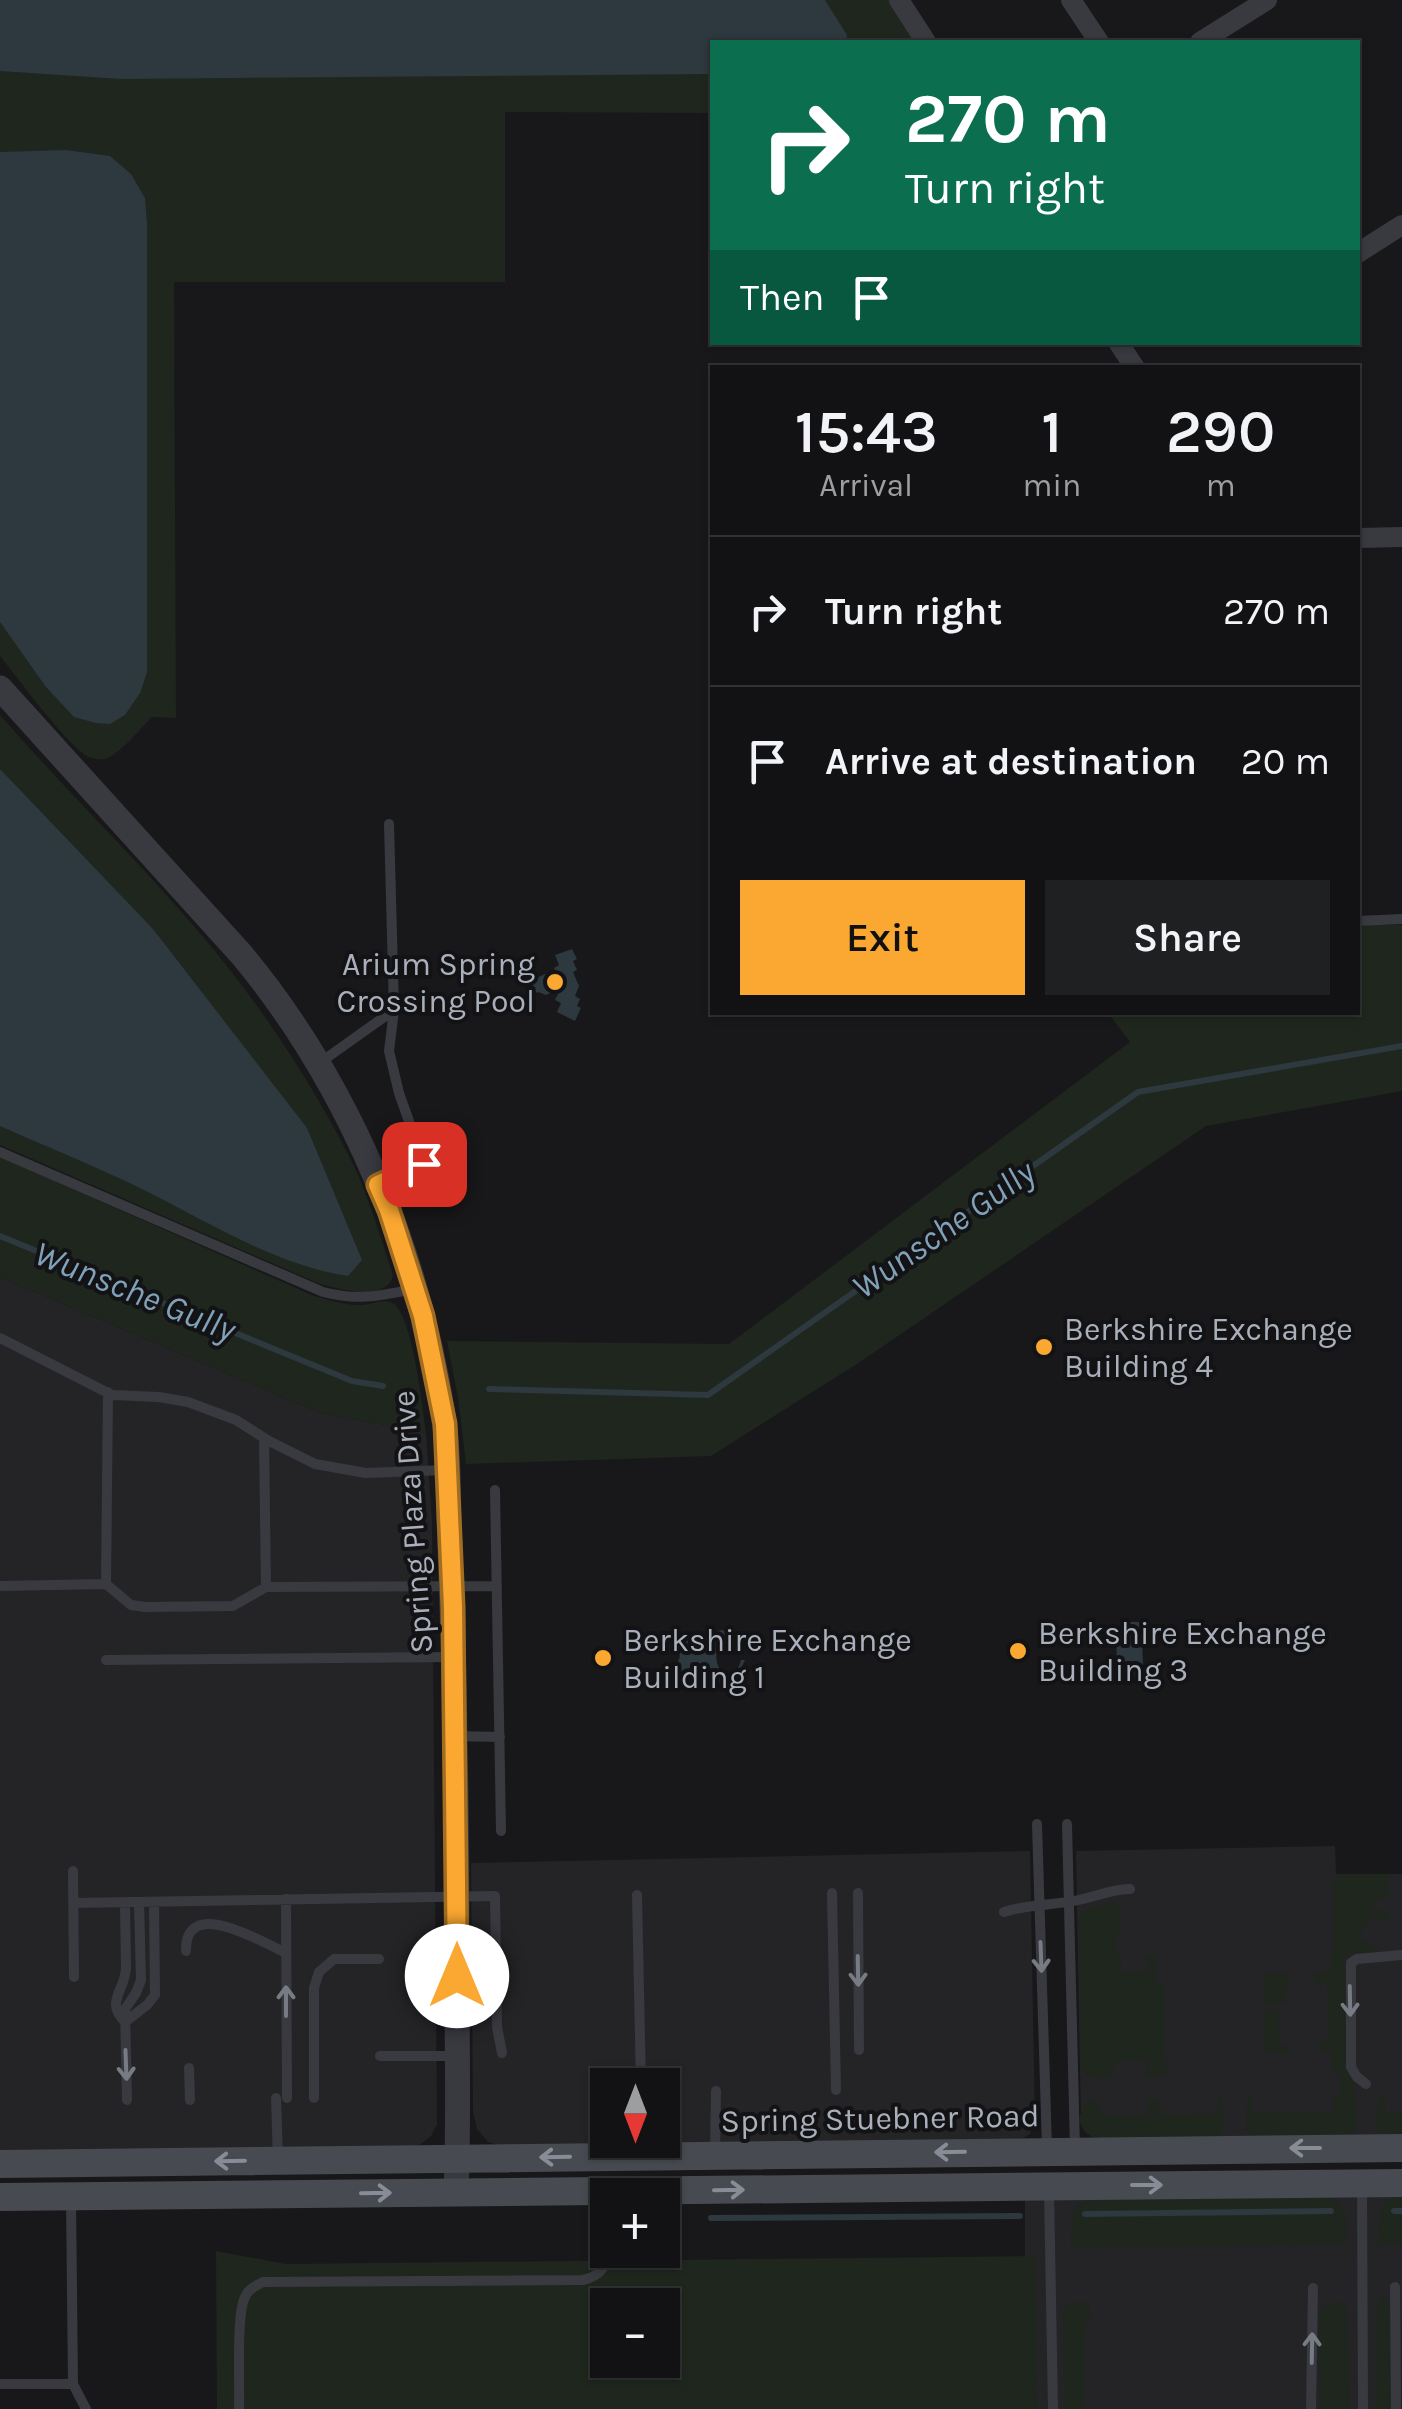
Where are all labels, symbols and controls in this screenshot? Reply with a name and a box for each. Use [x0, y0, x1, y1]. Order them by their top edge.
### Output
text: 270 m [905, 78, 1111, 160]
icon: right [740, 80, 870, 210]
text: Turn right [905, 162, 1105, 214]
icon: arrive [844, 270, 899, 325]
text: Then [740, 275, 824, 320]
text: 15:43 [795, 397, 938, 467]
text: 1 [1041, 397, 1062, 467]
text: 290 [1166, 397, 1275, 467]
text: Arrival [819, 467, 913, 504]
text: min [1022, 467, 1081, 504]
text: m [1206, 467, 1236, 504]
icon: right [740, 584, 795, 639]
text: Turn right [825, 589, 1002, 634]
text: 270 m [1223, 589, 1330, 634]
icon: arrive [740, 734, 795, 789]
text: Arrive at destination [825, 739, 1197, 784]
text: 20 m [1241, 739, 1330, 784]
button: Exit [740, 880, 1025, 995]
button: Share [1045, 880, 1330, 995]
place label: Arium Spring Crossing Pool [337, 946, 535, 1020]
marker: Arium Spring Crossing Pool [544, 971, 566, 993]
pin [382, 1122, 467, 1207]
icon: arrive [397, 1137, 452, 1192]
water label: Wunsche Gully [844, 1150, 1044, 1307]
water label: Wunsche Gully [28, 1233, 243, 1351]
place label: Berkshire Exchange Building 4 [1064, 1311, 1353, 1385]
marker: Berkshire Exchange Building 4 [1033, 1336, 1055, 1358]
street label: Spring Plaza Drive [385, 1389, 440, 1655]
place label: Berkshire Exchange Building 3 [1038, 1615, 1327, 1689]
place label: Berkshire Exchange Building 1 [623, 1622, 912, 1696]
marker: Berkshire Exchange Building 3 [1007, 1640, 1029, 1662]
marker: Berkshire Exchange Building 1 [592, 1647, 614, 1669]
position arrow [405, 1924, 509, 2028]
one-way arrow [1032, 1940, 1051, 1972]
one-way arrow [849, 1955, 868, 1987]
one-way arrow [277, 1985, 296, 2017]
one-way arrow [1341, 1985, 1360, 2017]
one-way arrow [117, 2048, 136, 2080]
north arrow [590, 2068, 680, 2158]
map controls [590, 2068, 680, 2378]
street label: Spring Stuebner Road [720, 2097, 1040, 2140]
one-way arrow [1289, 2138, 1322, 2158]
one-way arrow [934, 2142, 966, 2162]
one-way arrow [539, 2148, 571, 2167]
one-way arrow [214, 2152, 246, 2170]
one-way arrow [1130, 2176, 1162, 2194]
button: + [590, 2178, 680, 2268]
one-way arrow [712, 2180, 744, 2199]
one-way arrow [358, 2184, 391, 2202]
button: − [590, 2288, 680, 2378]
one-way arrow [1302, 2333, 1322, 2366]

